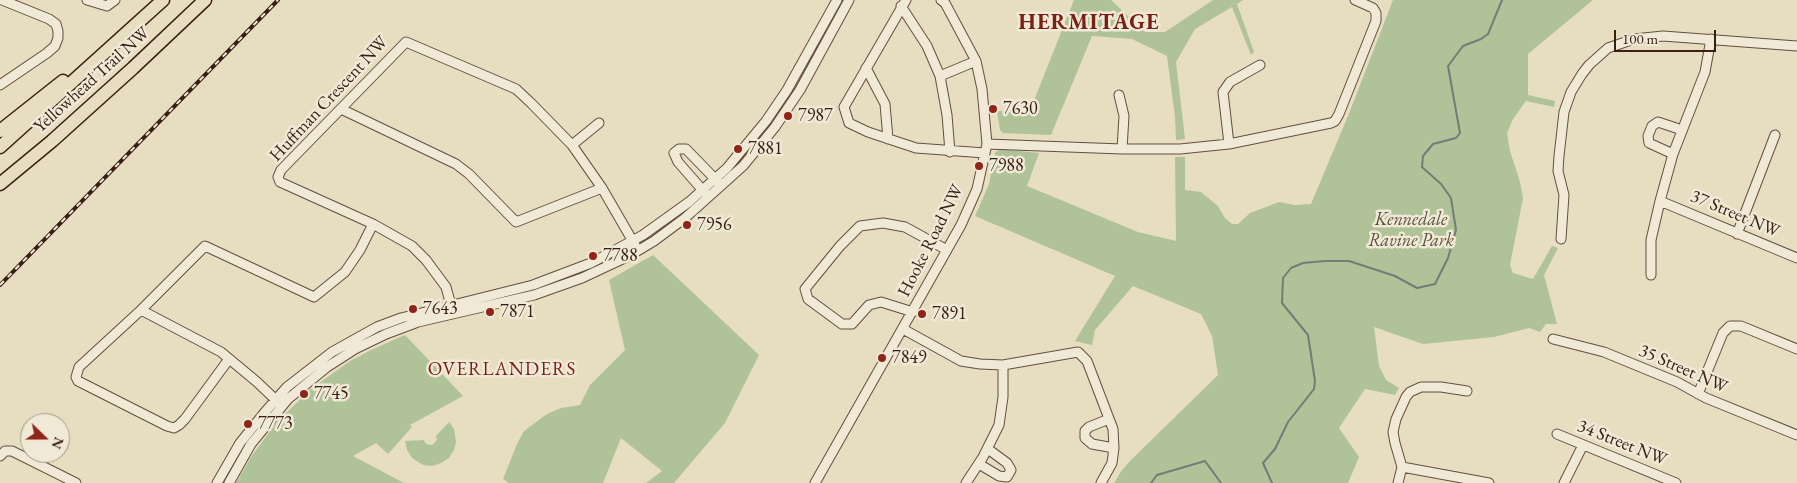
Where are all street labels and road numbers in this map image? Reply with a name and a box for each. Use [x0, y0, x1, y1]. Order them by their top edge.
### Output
street label: Yellowhead Trail NW [30, 22, 154, 138]
street label: Huffman Crescent NW [265, 32, 393, 166]
street label: Hooke Road NW [893, 181, 969, 301]
street label: 37 Street NW [1687, 186, 1783, 242]
street label: 35 Street NW [1635, 340, 1731, 398]
street label: 34 Street NW [1574, 415, 1670, 471]

